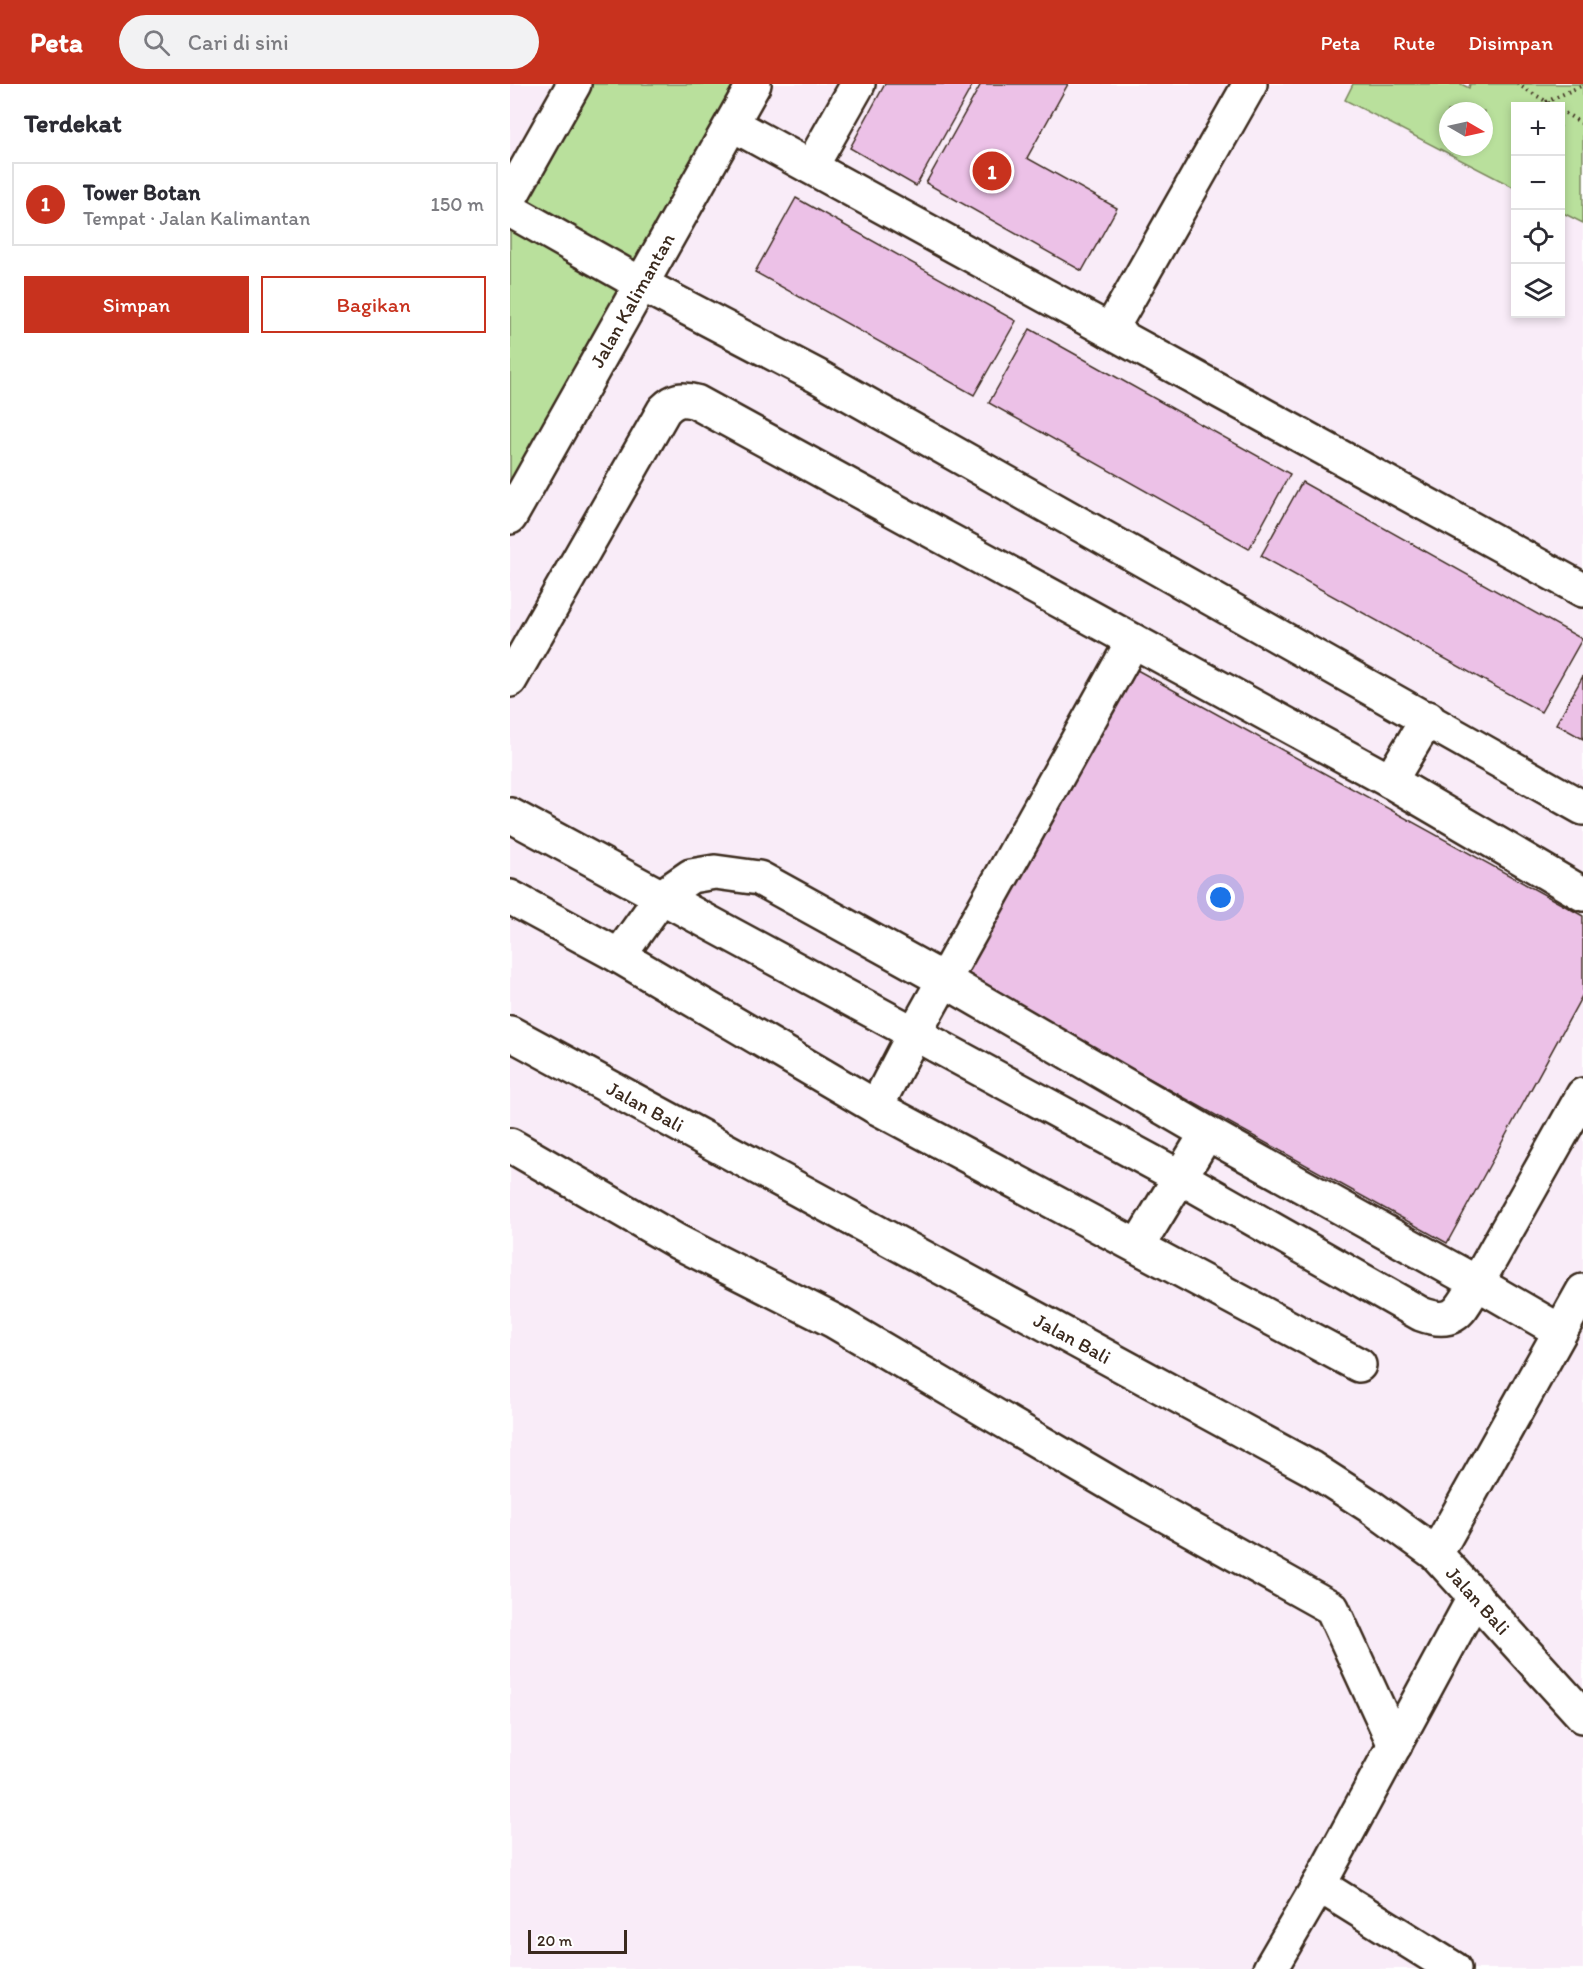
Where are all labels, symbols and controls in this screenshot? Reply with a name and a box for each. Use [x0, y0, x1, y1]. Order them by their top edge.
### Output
search box [119, 15, 539, 69]
text: Peta [30, 25, 83, 59]
icon: search [140, 26, 173, 59]
text: Cari di sini [188, 29, 289, 56]
text: Peta [1320, 30, 1360, 55]
text: Rute [1393, 30, 1435, 55]
text: Disimpan [1468, 30, 1553, 55]
north arrow [1439, 102, 1493, 156]
map controls [1511, 102, 1565, 318]
button: + [1511, 102, 1565, 156]
text: Terdekat [24, 107, 122, 139]
pin: 1 [972, 148, 1012, 194]
button: − [1511, 156, 1565, 210]
text: Tower Botan [83, 179, 200, 206]
text: 1 [41, 192, 50, 216]
text: 150 m [431, 192, 484, 216]
text: Tempat · Jalan Kalimantan [83, 206, 310, 230]
button: locate [1511, 210, 1565, 264]
street label: Jalan Kalimantan [585, 229, 680, 372]
button: layers [1511, 264, 1565, 318]
button: Simpan [24, 276, 249, 333]
button: Bagikan [261, 276, 486, 333]
your location [1206, 883, 1235, 912]
street label: Jalan Bali [603, 1076, 688, 1137]
street label: Jalan Bali [1030, 1308, 1115, 1369]
street label: Jalan Bali [1441, 1561, 1515, 1640]
scale bar [528, 1927, 627, 1954]
text: 20 m [537, 1931, 572, 1950]

